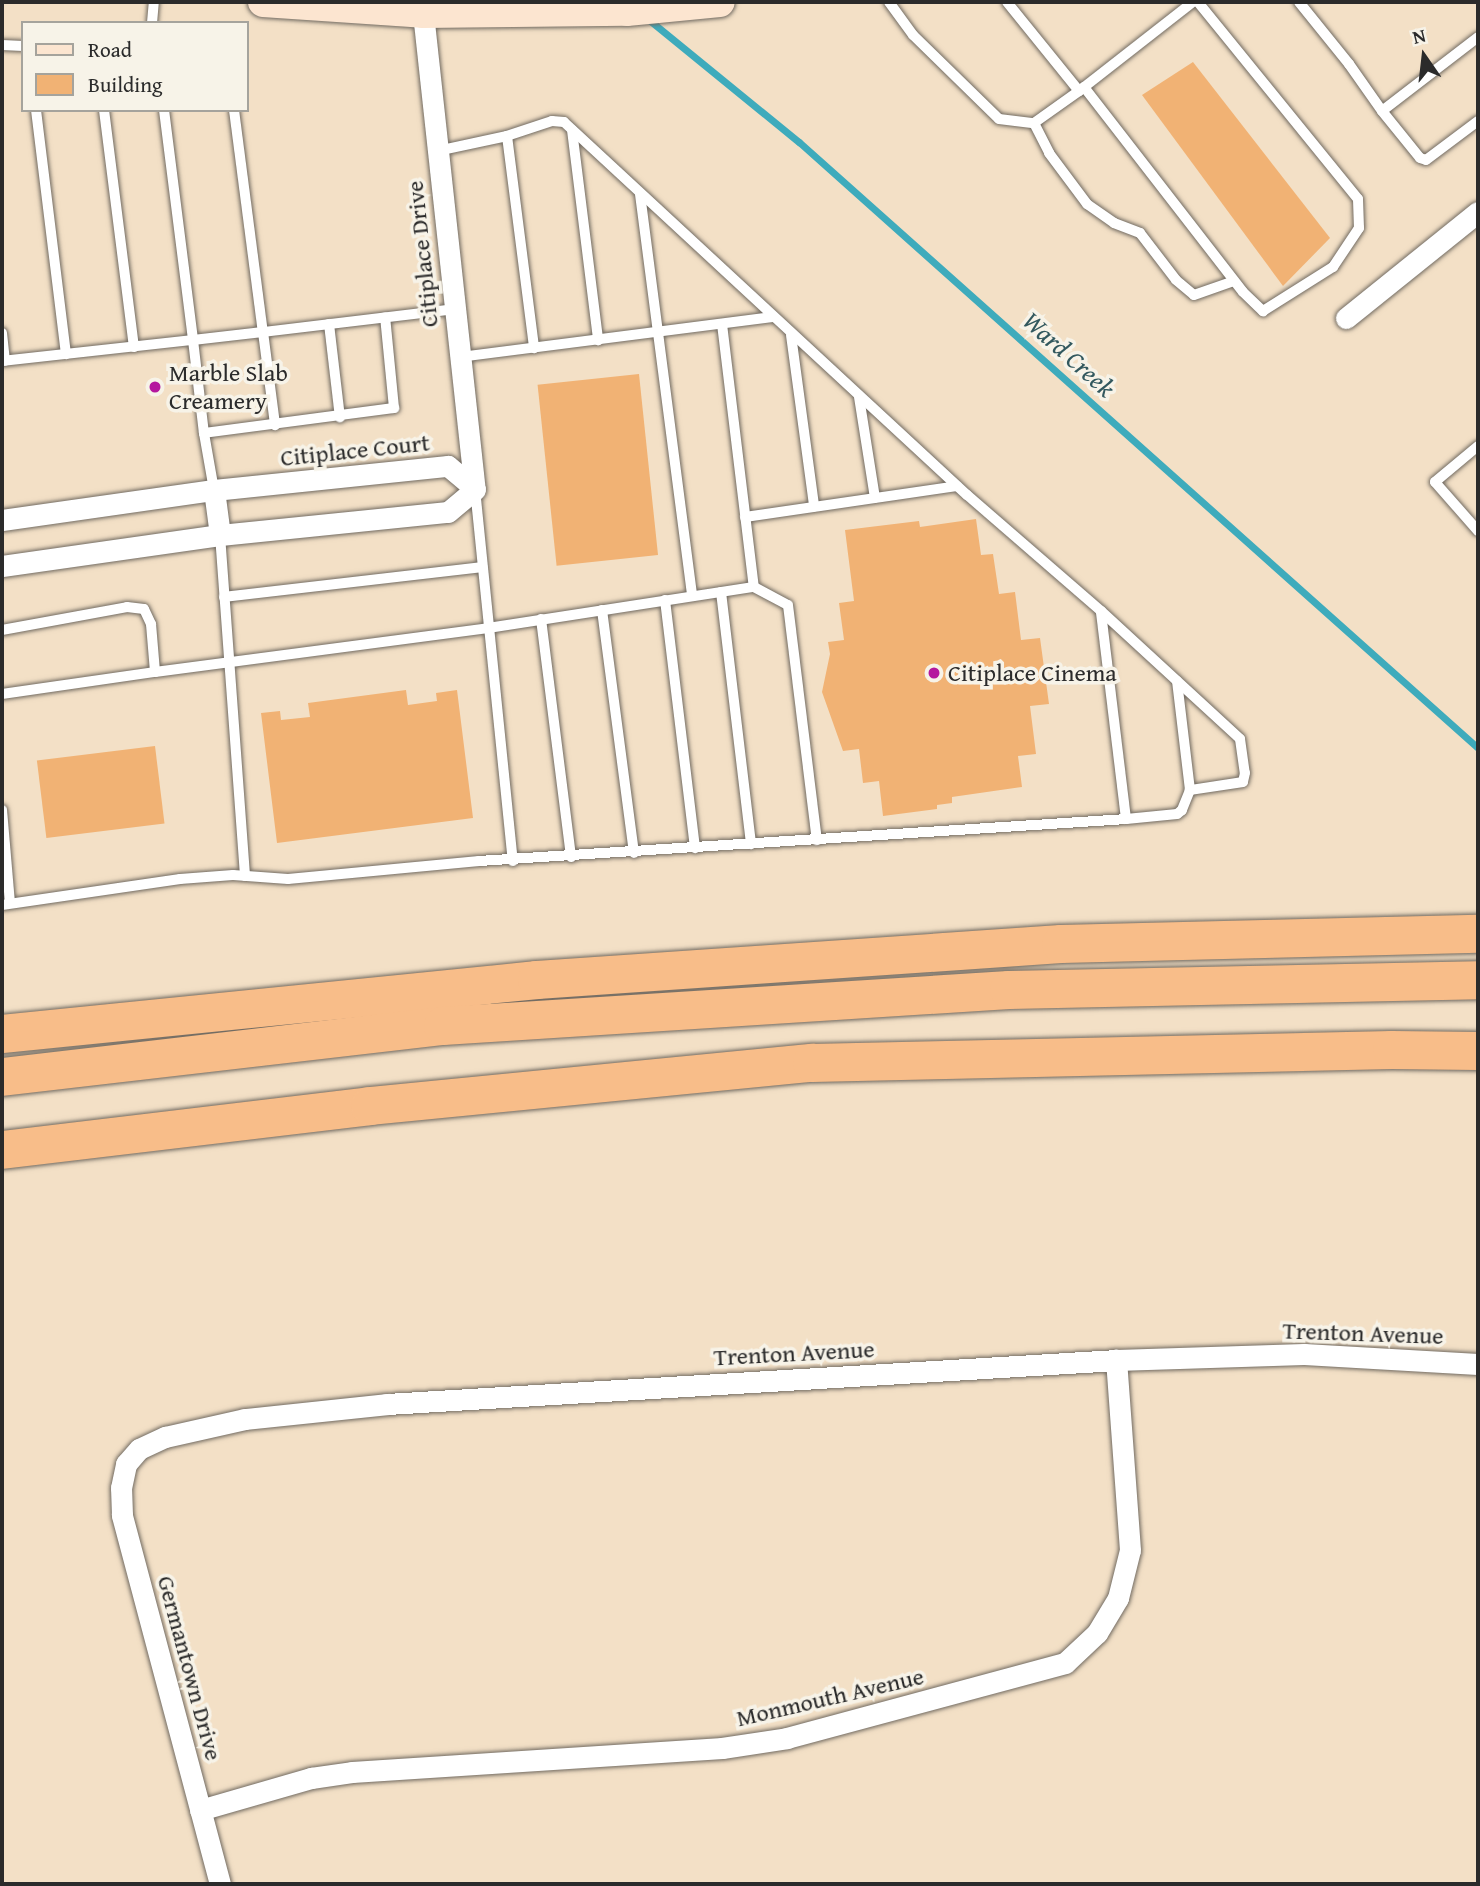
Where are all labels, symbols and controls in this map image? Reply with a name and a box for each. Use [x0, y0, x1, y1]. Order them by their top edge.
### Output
legend [21, 21, 248, 112]
north arrow [1389, 21, 1459, 91]
text: N [1409, 21, 1428, 51]
text: Road [88, 34, 132, 65]
text: Building [88, 69, 162, 100]
street label: Citiplace Drive [400, 179, 444, 329]
water label: Ward Creek [1017, 305, 1121, 403]
place label: Marble Slab Creamery [169, 359, 288, 415]
marker: Marble Slab Creamery [147, 379, 163, 395]
street label: Citiplace Court [279, 428, 431, 472]
place label: Citiplace Cinema [948, 659, 1117, 687]
marker: Citiplace Cinema [926, 665, 942, 681]
street label: Trenton Avenue [1282, 1316, 1444, 1350]
street label: Trenton Avenue [713, 1334, 875, 1372]
street label: Germantown Drive [152, 1573, 228, 1763]
street label: Monmouth Avenue [734, 1661, 926, 1733]

